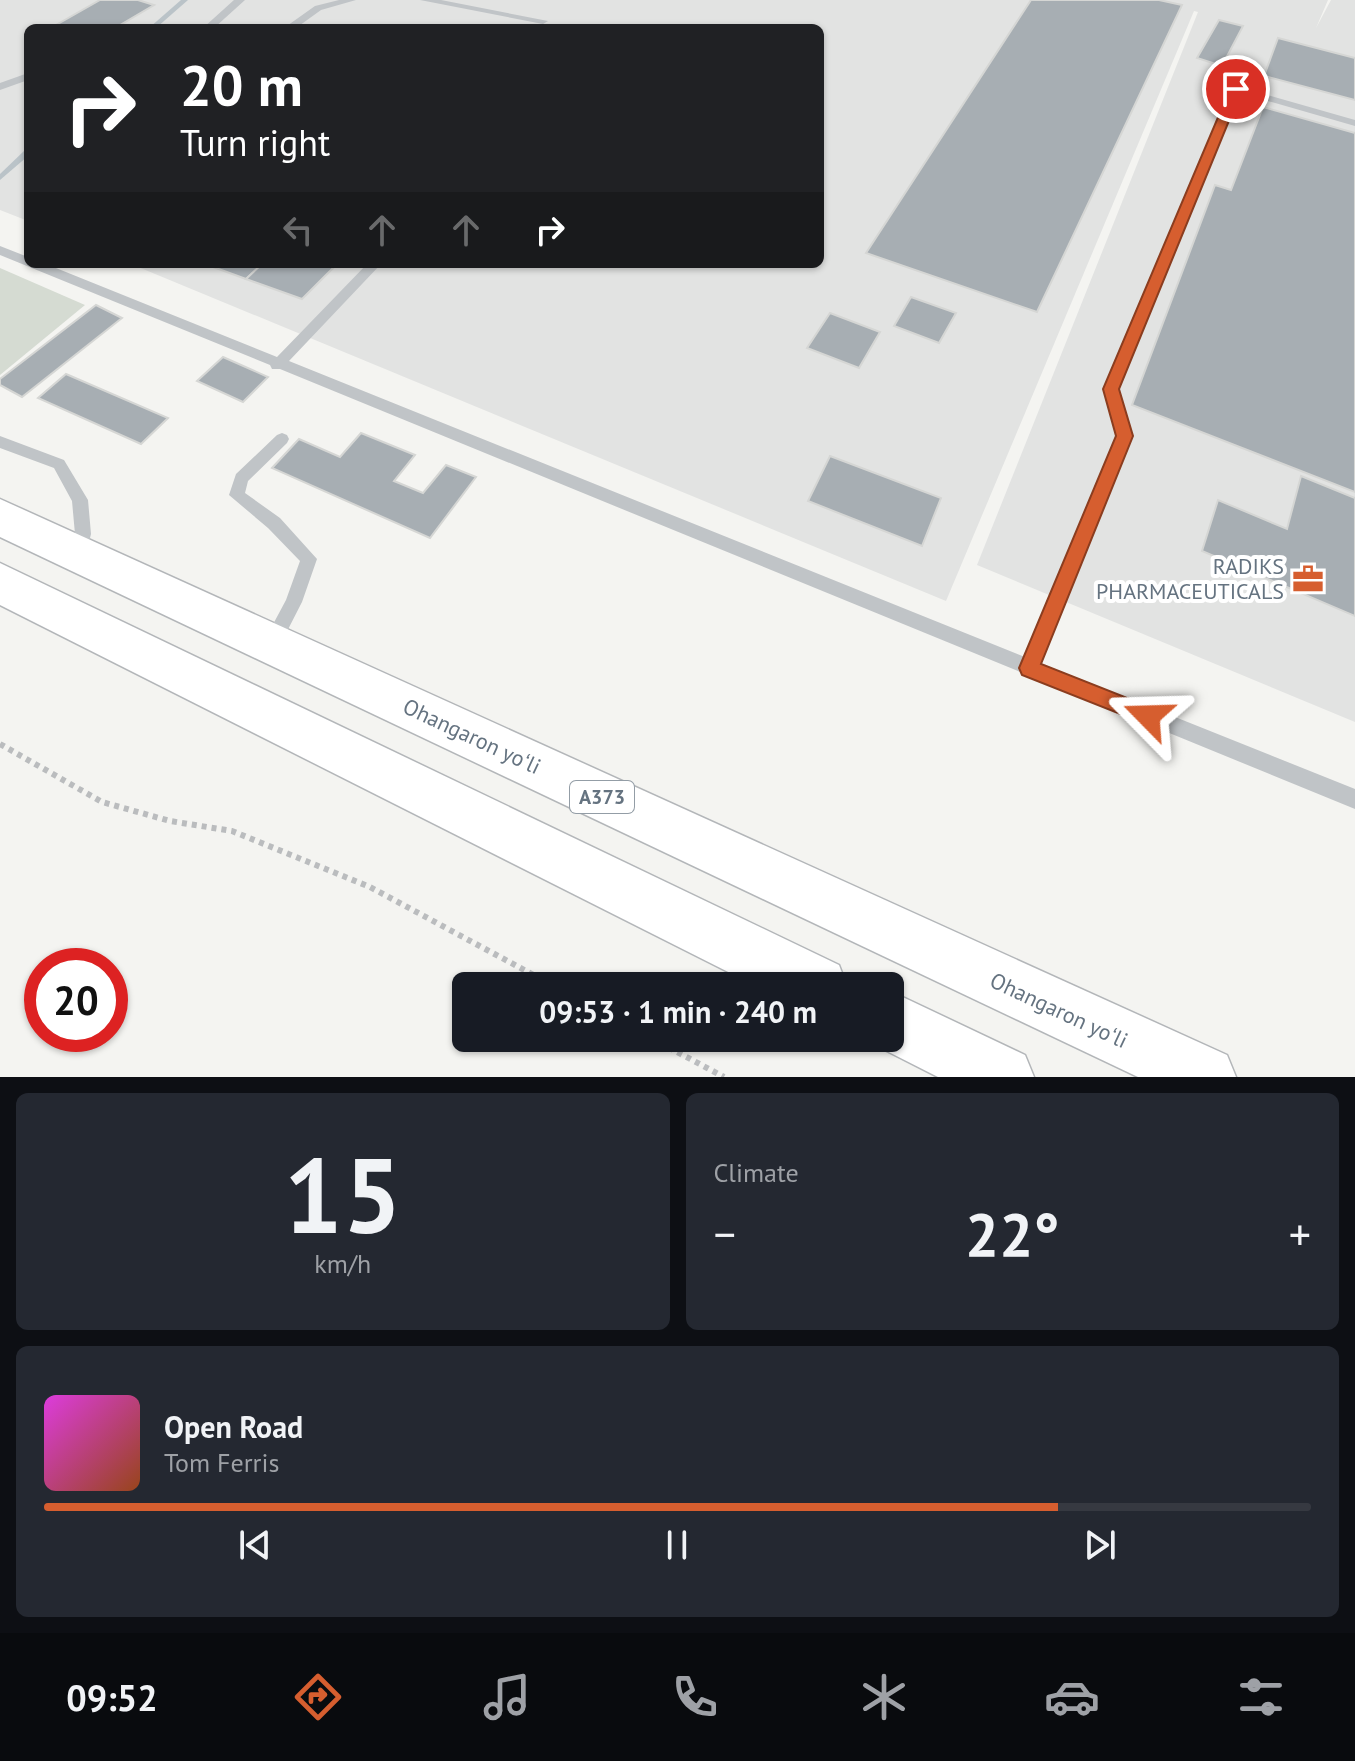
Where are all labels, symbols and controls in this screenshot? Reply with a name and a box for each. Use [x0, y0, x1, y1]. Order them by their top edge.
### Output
text: 20 m [180, 49, 303, 121]
pin [1202, 55, 1270, 123]
icon: right [48, 56, 152, 160]
icon: arrive [1214, 67, 1258, 111]
text: Turn right [180, 119, 330, 166]
icon: left [276, 208, 320, 252]
icon: ahead [360, 208, 404, 252]
icon: ahead [444, 208, 488, 252]
icon: right [528, 208, 572, 252]
place label: RADIKS PHARMACEUTICALS [1096, 552, 1284, 605]
office icon: RADIKS PHARMACEUTICALS [1291, 562, 1325, 596]
position arrow [1106, 674, 1190, 758]
street label: Ohangaron yoʻli [399, 692, 545, 780]
road number: A373 [570, 781, 634, 813]
speed limit sign: 20 [24, 948, 128, 1052]
street label: Ohangaron yoʻli [986, 966, 1132, 1054]
text: 09:53 · 1 min · 240 m [539, 992, 817, 1031]
text: 15 [284, 1127, 402, 1262]
text: Climate [714, 1156, 799, 1189]
text: 22° [965, 1195, 1059, 1273]
text: − [714, 1205, 736, 1262]
text: + [1289, 1205, 1311, 1262]
text: km/h [314, 1247, 371, 1280]
text: Open Road [164, 1407, 303, 1446]
text: Tom Ferris [164, 1446, 279, 1479]
icon: previous [233, 1523, 277, 1567]
icon: pause [655, 1523, 699, 1567]
icon: next [1078, 1523, 1122, 1567]
icon: directions [290, 1669, 346, 1725]
icon: music [479, 1669, 535, 1725]
icon: phone [667, 1669, 723, 1725]
icon: climate [856, 1669, 912, 1725]
icon: car [1044, 1669, 1100, 1725]
icon: filters [1233, 1669, 1289, 1725]
text: 09:52 [66, 1674, 158, 1721]

